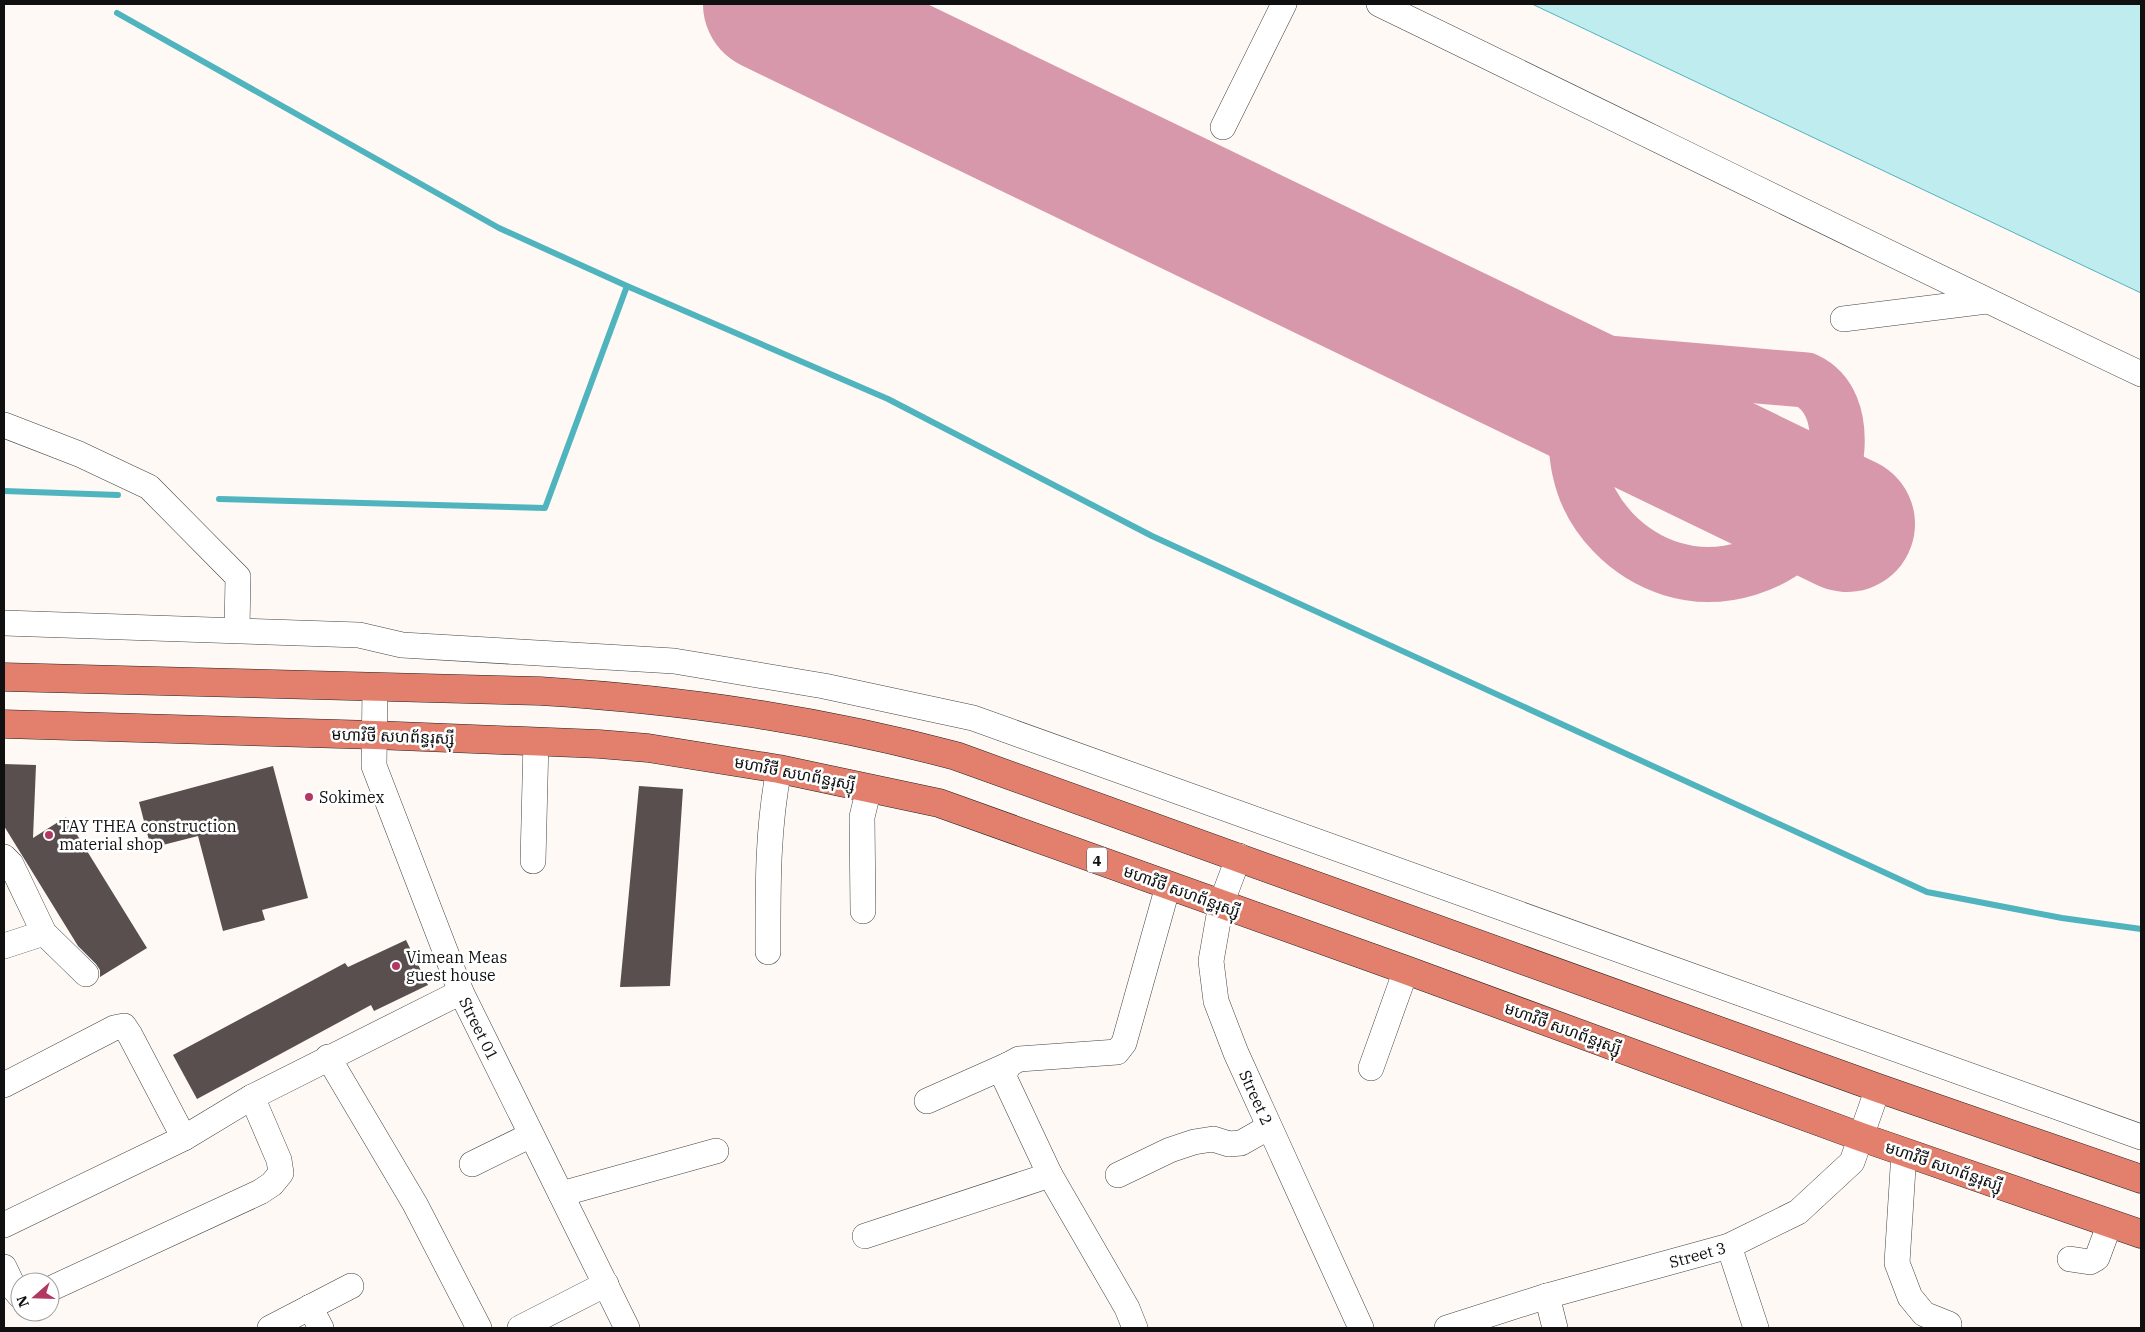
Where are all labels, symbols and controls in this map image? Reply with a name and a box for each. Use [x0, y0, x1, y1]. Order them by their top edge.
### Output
street label: មហាវិថី សហព័ន្ធរុស្ស៊ី [331, 723, 455, 753]
street label: មហាវិថី សហព័ន្ធរុស្ស៊ី [732, 751, 858, 800]
place label: Sokimex [319, 787, 384, 807]
marker: Sokimex [303, 791, 315, 803]
place label: TAY THEA construction material shop [59, 816, 237, 854]
marker: TAY THEA construction material shop [43, 829, 55, 841]
road number: 4 [1087, 848, 1107, 872]
street label: មហាវិថី សហព័ន្ធរុស្ស៊ី [1119, 860, 1244, 926]
place label: Vimean Meas guest house [406, 947, 507, 985]
marker: Vimean Meas guest house [390, 960, 402, 972]
street label: Street 01 [455, 994, 503, 1063]
street label: មហាវិថី សហព័ន្ធរុស្ស៊ី [1500, 997, 1625, 1063]
street label: Street 2 [1235, 1067, 1277, 1128]
street label: មហាវិថី សហព័ន្ធរុស្ស៊ី [1881, 1136, 2006, 1200]
street label: Street 3 [1667, 1237, 1728, 1272]
north arrow [10, 1272, 60, 1322]
text: N [12, 1293, 33, 1310]

